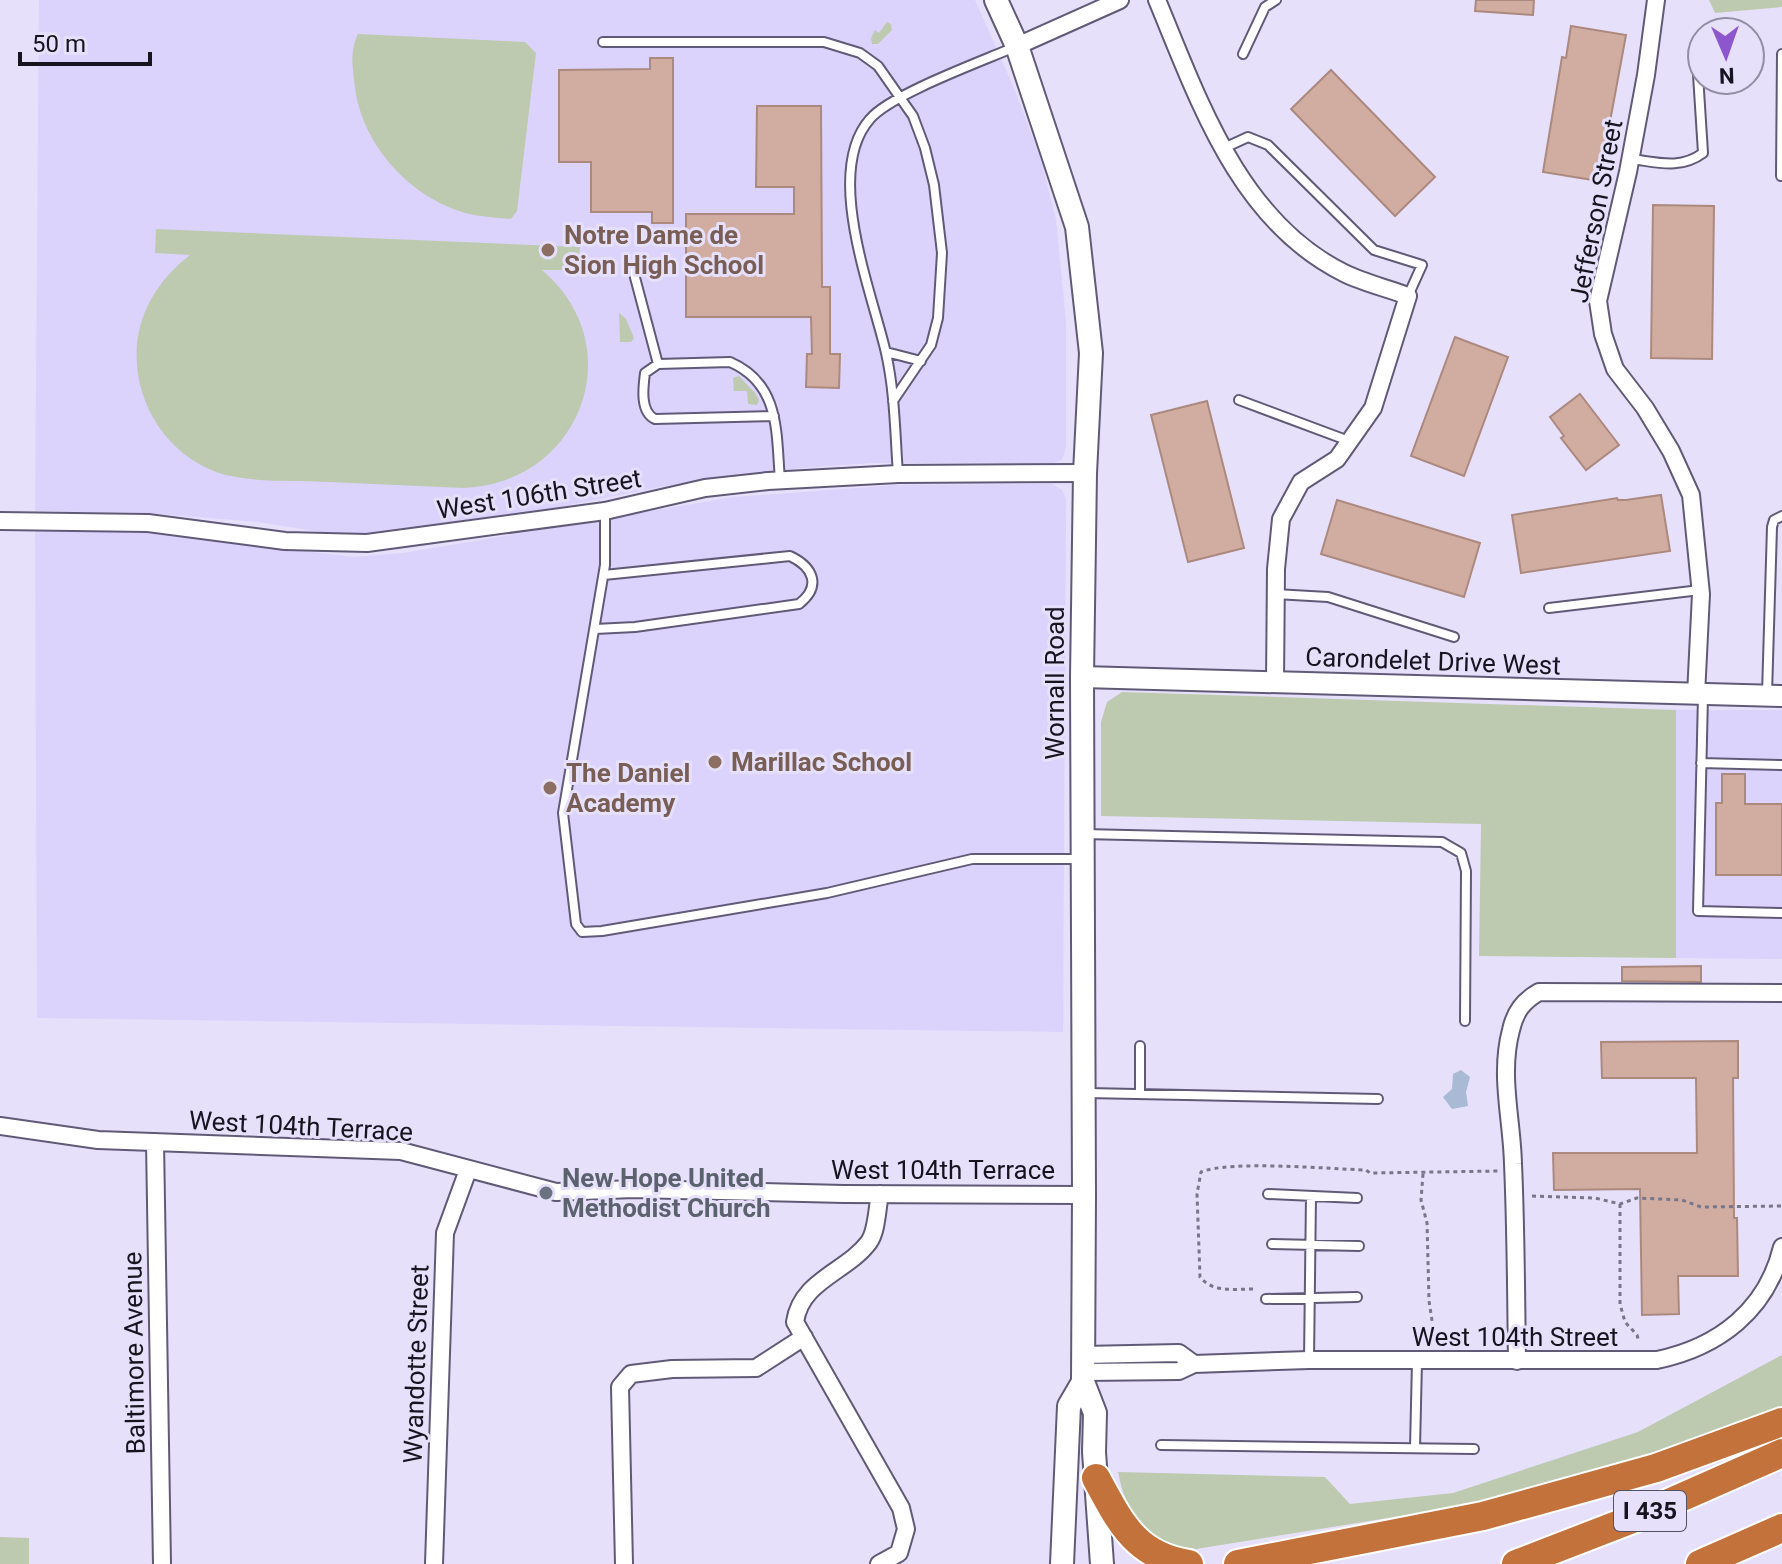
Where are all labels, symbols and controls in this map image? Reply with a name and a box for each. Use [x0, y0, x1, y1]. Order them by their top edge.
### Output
scale bar [20, 16, 150, 66]
north arrow [1686, 16, 1766, 96]
text: 50 m [32, 30, 86, 58]
text: N [1718, 63, 1735, 88]
street label: Jefferson Street [1564, 117, 1628, 305]
place label: Notre Dame de Sion High School [564, 220, 764, 280]
marker: Notre Dame de Sion High School [539, 241, 557, 259]
street label: West 106th Street [435, 463, 643, 525]
street label: Wornall Road [1040, 606, 1070, 760]
street label: Carondelet Drive West [1305, 642, 1561, 680]
place label: Marillac School [731, 747, 912, 777]
marker: Marillac School [706, 753, 724, 771]
place label: The Daniel Academy [566, 758, 690, 818]
marker: The Daniel Academy [541, 779, 559, 797]
street label: West 104th Terrace [188, 1105, 414, 1147]
street label: West 104th Terrace [831, 1155, 1055, 1185]
place label: New Hope United Methodist Church [562, 1163, 771, 1223]
marker: New Hope United Methodist Church [537, 1184, 555, 1202]
street label: Baltimore Avenue [117, 1251, 151, 1455]
street label: Wyandotte Street [398, 1264, 434, 1464]
street label: West 104th Street [1412, 1322, 1618, 1352]
road number: I 435 [1614, 1491, 1686, 1531]

